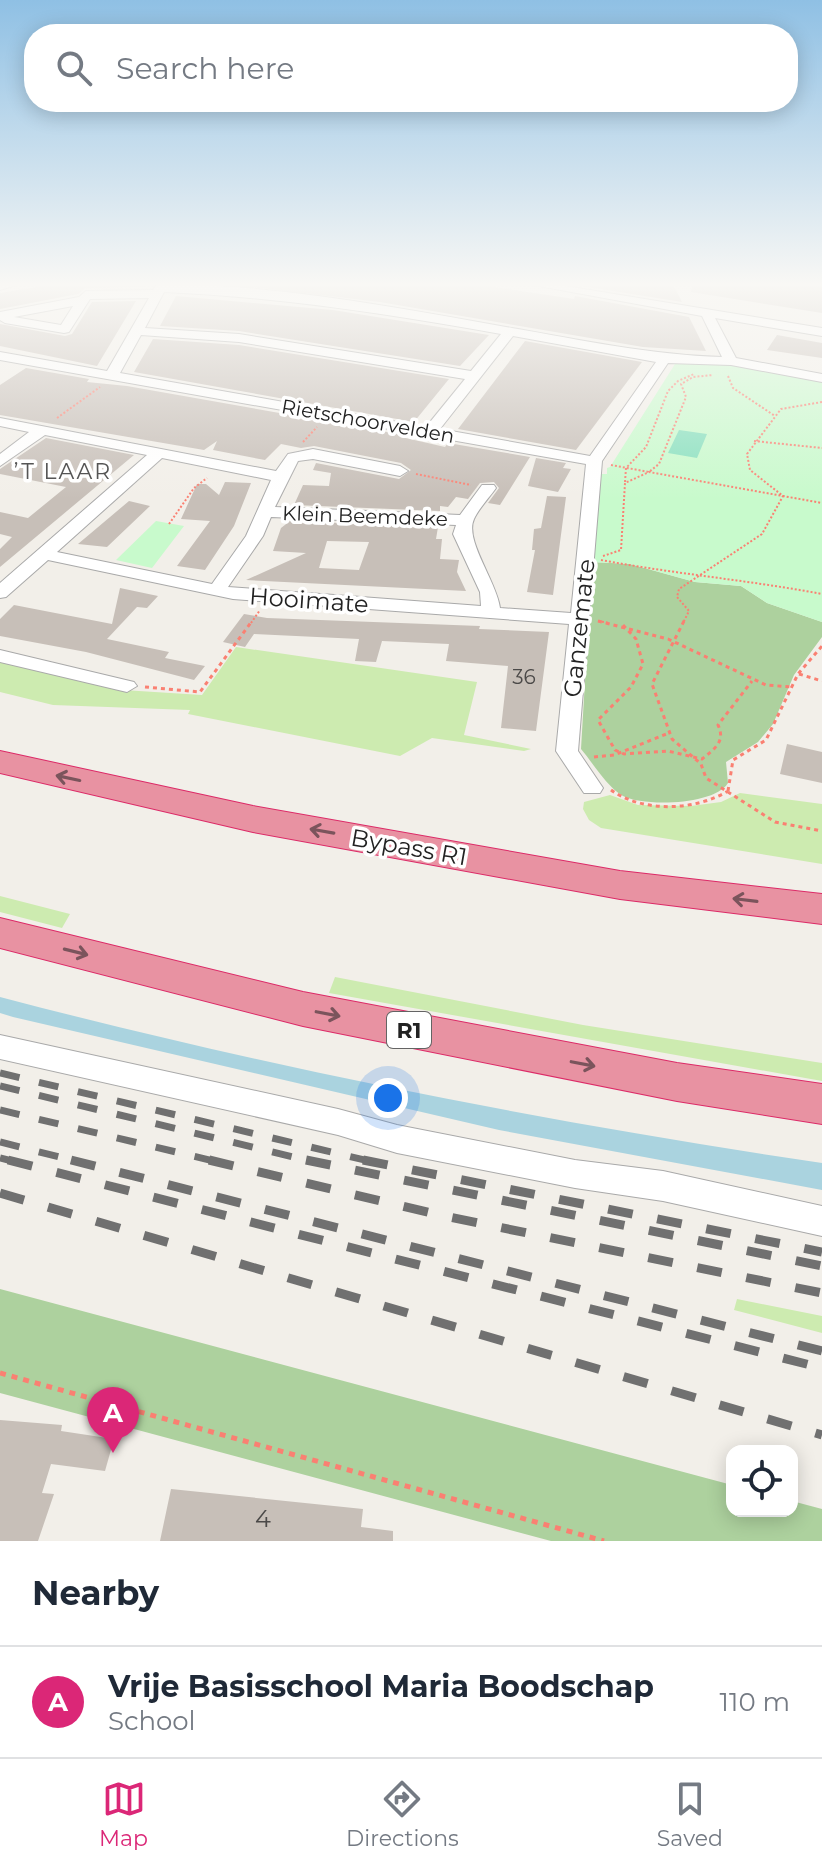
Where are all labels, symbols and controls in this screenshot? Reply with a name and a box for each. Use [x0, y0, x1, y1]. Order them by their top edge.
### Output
search box [24, 24, 798, 112]
icon: search [52, 46, 96, 90]
text: Search here [116, 50, 294, 87]
street label: Rietschoorvelden [280, 394, 456, 448]
district label: ’T LAAR [14, 458, 112, 485]
street label: Klein Beemdeke [282, 501, 448, 531]
street label: Ganzemate [557, 557, 601, 699]
street label: Hooimate [248, 581, 370, 619]
house number: 36 [512, 665, 536, 689]
one-way arrow [56, 770, 81, 785]
one-way arrow [310, 823, 336, 838]
street label: Bypass R1 [349, 823, 469, 871]
one-way arrow [732, 892, 758, 907]
one-way arrow [62, 946, 88, 961]
one-way arrow [315, 1007, 340, 1022]
road number: R1 [387, 1012, 431, 1048]
one-way arrow [570, 1057, 596, 1072]
your location [368, 1078, 408, 1118]
pin: A [87, 1387, 139, 1453]
map controls [726, 1445, 798, 1517]
button: locate [726, 1445, 798, 1517]
house number: 4 [255, 1504, 271, 1533]
text: Nearby [32, 1572, 159, 1614]
text: Vrije Basisschool Maria Boodschap [108, 1668, 654, 1705]
text: A [48, 1686, 68, 1718]
text: 110 m [720, 1686, 790, 1718]
text: School [108, 1705, 196, 1737]
tab: Map [99, 1777, 148, 1852]
tab: Directions [346, 1777, 459, 1852]
tab: Saved [657, 1777, 723, 1852]

